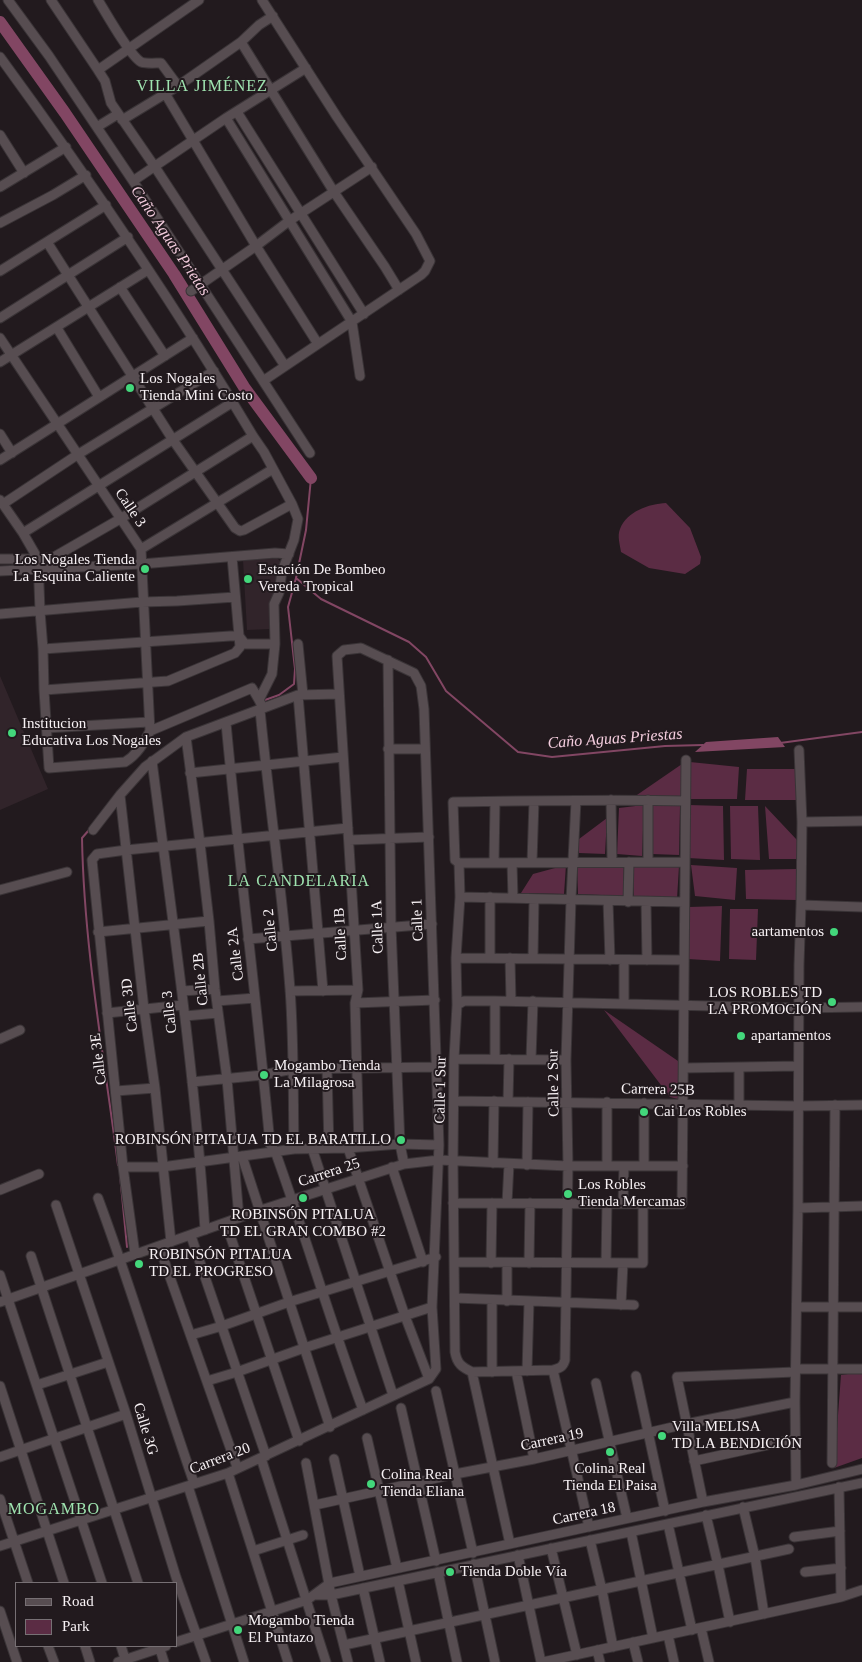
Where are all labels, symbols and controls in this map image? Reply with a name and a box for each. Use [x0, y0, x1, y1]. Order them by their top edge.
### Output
district label: VILLA JIMÉNEZ [135, 77, 269, 97]
water label: Caño Aguas Prietas [126, 182, 214, 300]
place label: Los Nogales Tienda Mini Costo [140, 370, 253, 405]
marker: Los Nogales Tienda Mini Costo [124, 382, 136, 394]
street label: Calle 3 [111, 485, 149, 531]
place label: Los Nogales Tienda La Esquina Caliente [13, 551, 135, 586]
place label: Estación De Bombeo Vereda Tropical [258, 561, 385, 596]
marker: Los Nogales Tienda La Esquina Caliente [139, 563, 151, 575]
marker: Estación De Bombeo Vereda Tropical [242, 573, 254, 585]
place label: Institucion Educativa Los Nogales [22, 715, 161, 750]
water label: Caño Aguas Priestas [547, 725, 683, 753]
marker: Institucion Educativa Los Nogales [6, 727, 18, 739]
district label: LA CANDELARIA [226, 872, 372, 892]
street label: Calle 1 [408, 898, 428, 942]
street label: Calle 1A [368, 900, 388, 954]
street label: Calle 1B [331, 907, 351, 961]
street label: Calle 2 [260, 908, 282, 952]
place label: aartamentos [752, 923, 824, 941]
street label: Calle 2A [224, 926, 248, 982]
marker: aartamentos [828, 926, 840, 938]
street label: Calle 2B [189, 952, 213, 1006]
street label: Calle 3D [118, 977, 142, 1033]
place label: LOS ROBLES TD LA PROMOCIÓN [708, 984, 822, 1019]
street label: Calle 3 [158, 990, 182, 1034]
marker: LOS ROBLES TD LA PROMOCIÓN [826, 996, 838, 1008]
place label: apartamentos [751, 1027, 831, 1045]
marker: apartamentos [735, 1030, 747, 1042]
street label: Calle 3E [87, 1032, 111, 1086]
street label: Calle 2 Sur [544, 1049, 564, 1117]
street label: Calle 1 Sur [431, 1056, 451, 1124]
place label: Mogambo Tienda La Milagrosa [274, 1057, 381, 1092]
marker: Mogambo Tienda La Milagrosa [258, 1069, 270, 1081]
street label: Carrera 25B [621, 1080, 695, 1100]
place label: Cai Los Robles [654, 1103, 746, 1121]
marker: Cai Los Robles [638, 1106, 650, 1118]
place label: ROBINSÓN PITALUA TD EL BARATILLO [115, 1131, 391, 1149]
marker: ROBINSÓN PITALUA TD EL BARATILLO [395, 1134, 407, 1146]
street label: Carrera 25 [296, 1155, 362, 1191]
place label: Los Robles Tienda Mercamas [578, 1176, 685, 1211]
marker: Los Robles Tienda Mercamas [562, 1188, 574, 1200]
marker: ROBINSÓN PITALUA TD EL GRAN COMBO #2 [297, 1192, 309, 1204]
place label: ROBINSÓN PITALUA TD EL GRAN COMBO #2 [220, 1206, 386, 1241]
place label: ROBINSÓN PITALUA TD EL PROGRESO [149, 1246, 292, 1281]
marker: ROBINSÓN PITALUA TD EL PROGRESO [133, 1258, 145, 1270]
street label: Calle 3G [129, 1401, 161, 1457]
place label: Villa MELISA TD LA BENDICIÓN [672, 1418, 802, 1453]
street label: Carrera 19 [519, 1425, 585, 1455]
marker: Villa MELISA TD LA BENDICIÓN [656, 1430, 668, 1442]
street label: Carrera 20 [187, 1439, 253, 1479]
marker: Colina Real Tienda El Paisa [604, 1446, 616, 1458]
place label: Colina Real Tienda El Paisa [563, 1460, 657, 1495]
place label: Colina Real Tienda Eliana [381, 1466, 464, 1501]
marker: Colina Real Tienda Eliana [365, 1478, 377, 1490]
street label: Carrera 18 [551, 1499, 617, 1529]
district label: MOGAMBO [7, 1500, 101, 1520]
place label: Tienda Doble Vía [460, 1563, 567, 1581]
marker: Tienda Doble Vía [444, 1566, 456, 1578]
legend [15, 1582, 178, 1647]
text: Road [62, 1593, 94, 1609]
place label: Mogambo Tienda El Puntazo [248, 1612, 355, 1647]
text: Park [62, 1618, 90, 1634]
marker: Mogambo Tienda El Puntazo [232, 1624, 244, 1636]

